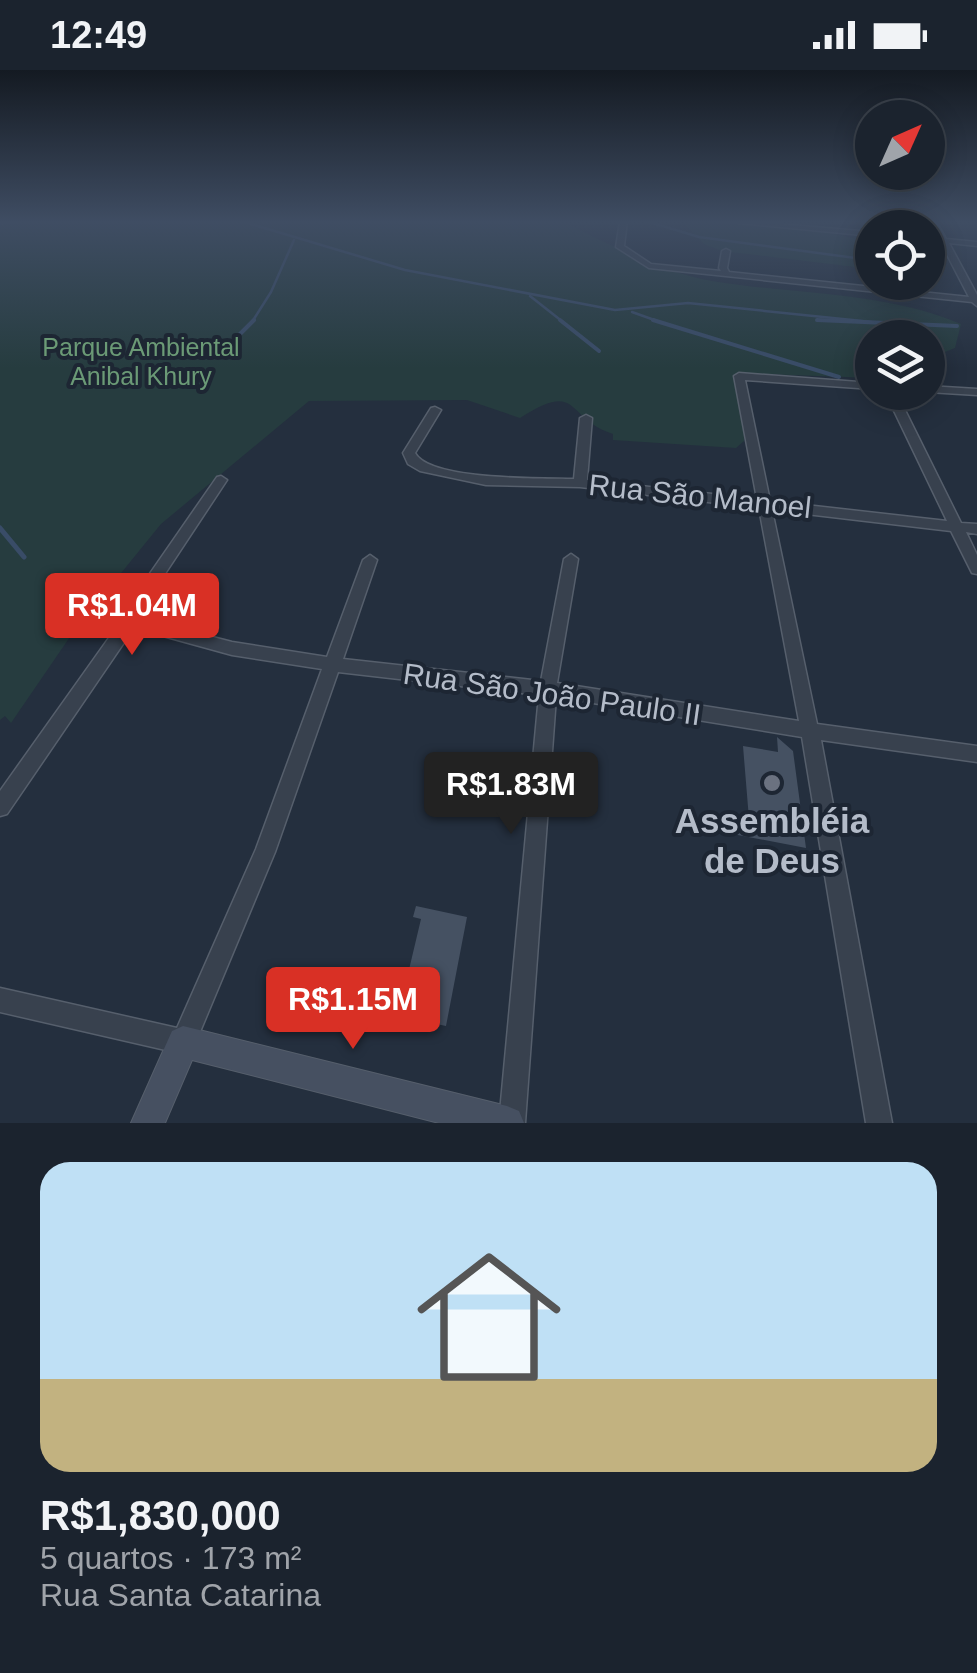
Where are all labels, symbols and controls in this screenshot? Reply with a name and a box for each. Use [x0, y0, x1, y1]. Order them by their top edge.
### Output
text: 12:49 [50, 14, 147, 56]
north arrow [855, 100, 945, 190]
map controls [855, 100, 945, 410]
button: locate [855, 210, 945, 300]
button: layers [855, 320, 945, 410]
park label: Parque Ambiental Anibal Khury [42, 333, 240, 390]
street label: Rua São Manoel [587, 468, 813, 524]
pin: R$1.04M [40, 573, 224, 658]
text: R$1.04M [67, 587, 197, 623]
street label: Rua São João Paulo II [401, 657, 703, 731]
pin: R$1.83M [419, 752, 603, 837]
text: R$1.83M [446, 766, 576, 802]
marker: Assembléia de Deus [761, 772, 783, 794]
place label: Assembléia de Deus [675, 801, 870, 880]
pin: R$1.15M [261, 967, 445, 1052]
text: R$1.15M [288, 981, 418, 1017]
icon: home [399, 1227, 579, 1407]
text: R$1,830,000 [40, 1492, 281, 1539]
text: 5 quartos · 173 m² [40, 1540, 301, 1576]
text: Rua Santa Catarina [40, 1577, 321, 1613]

